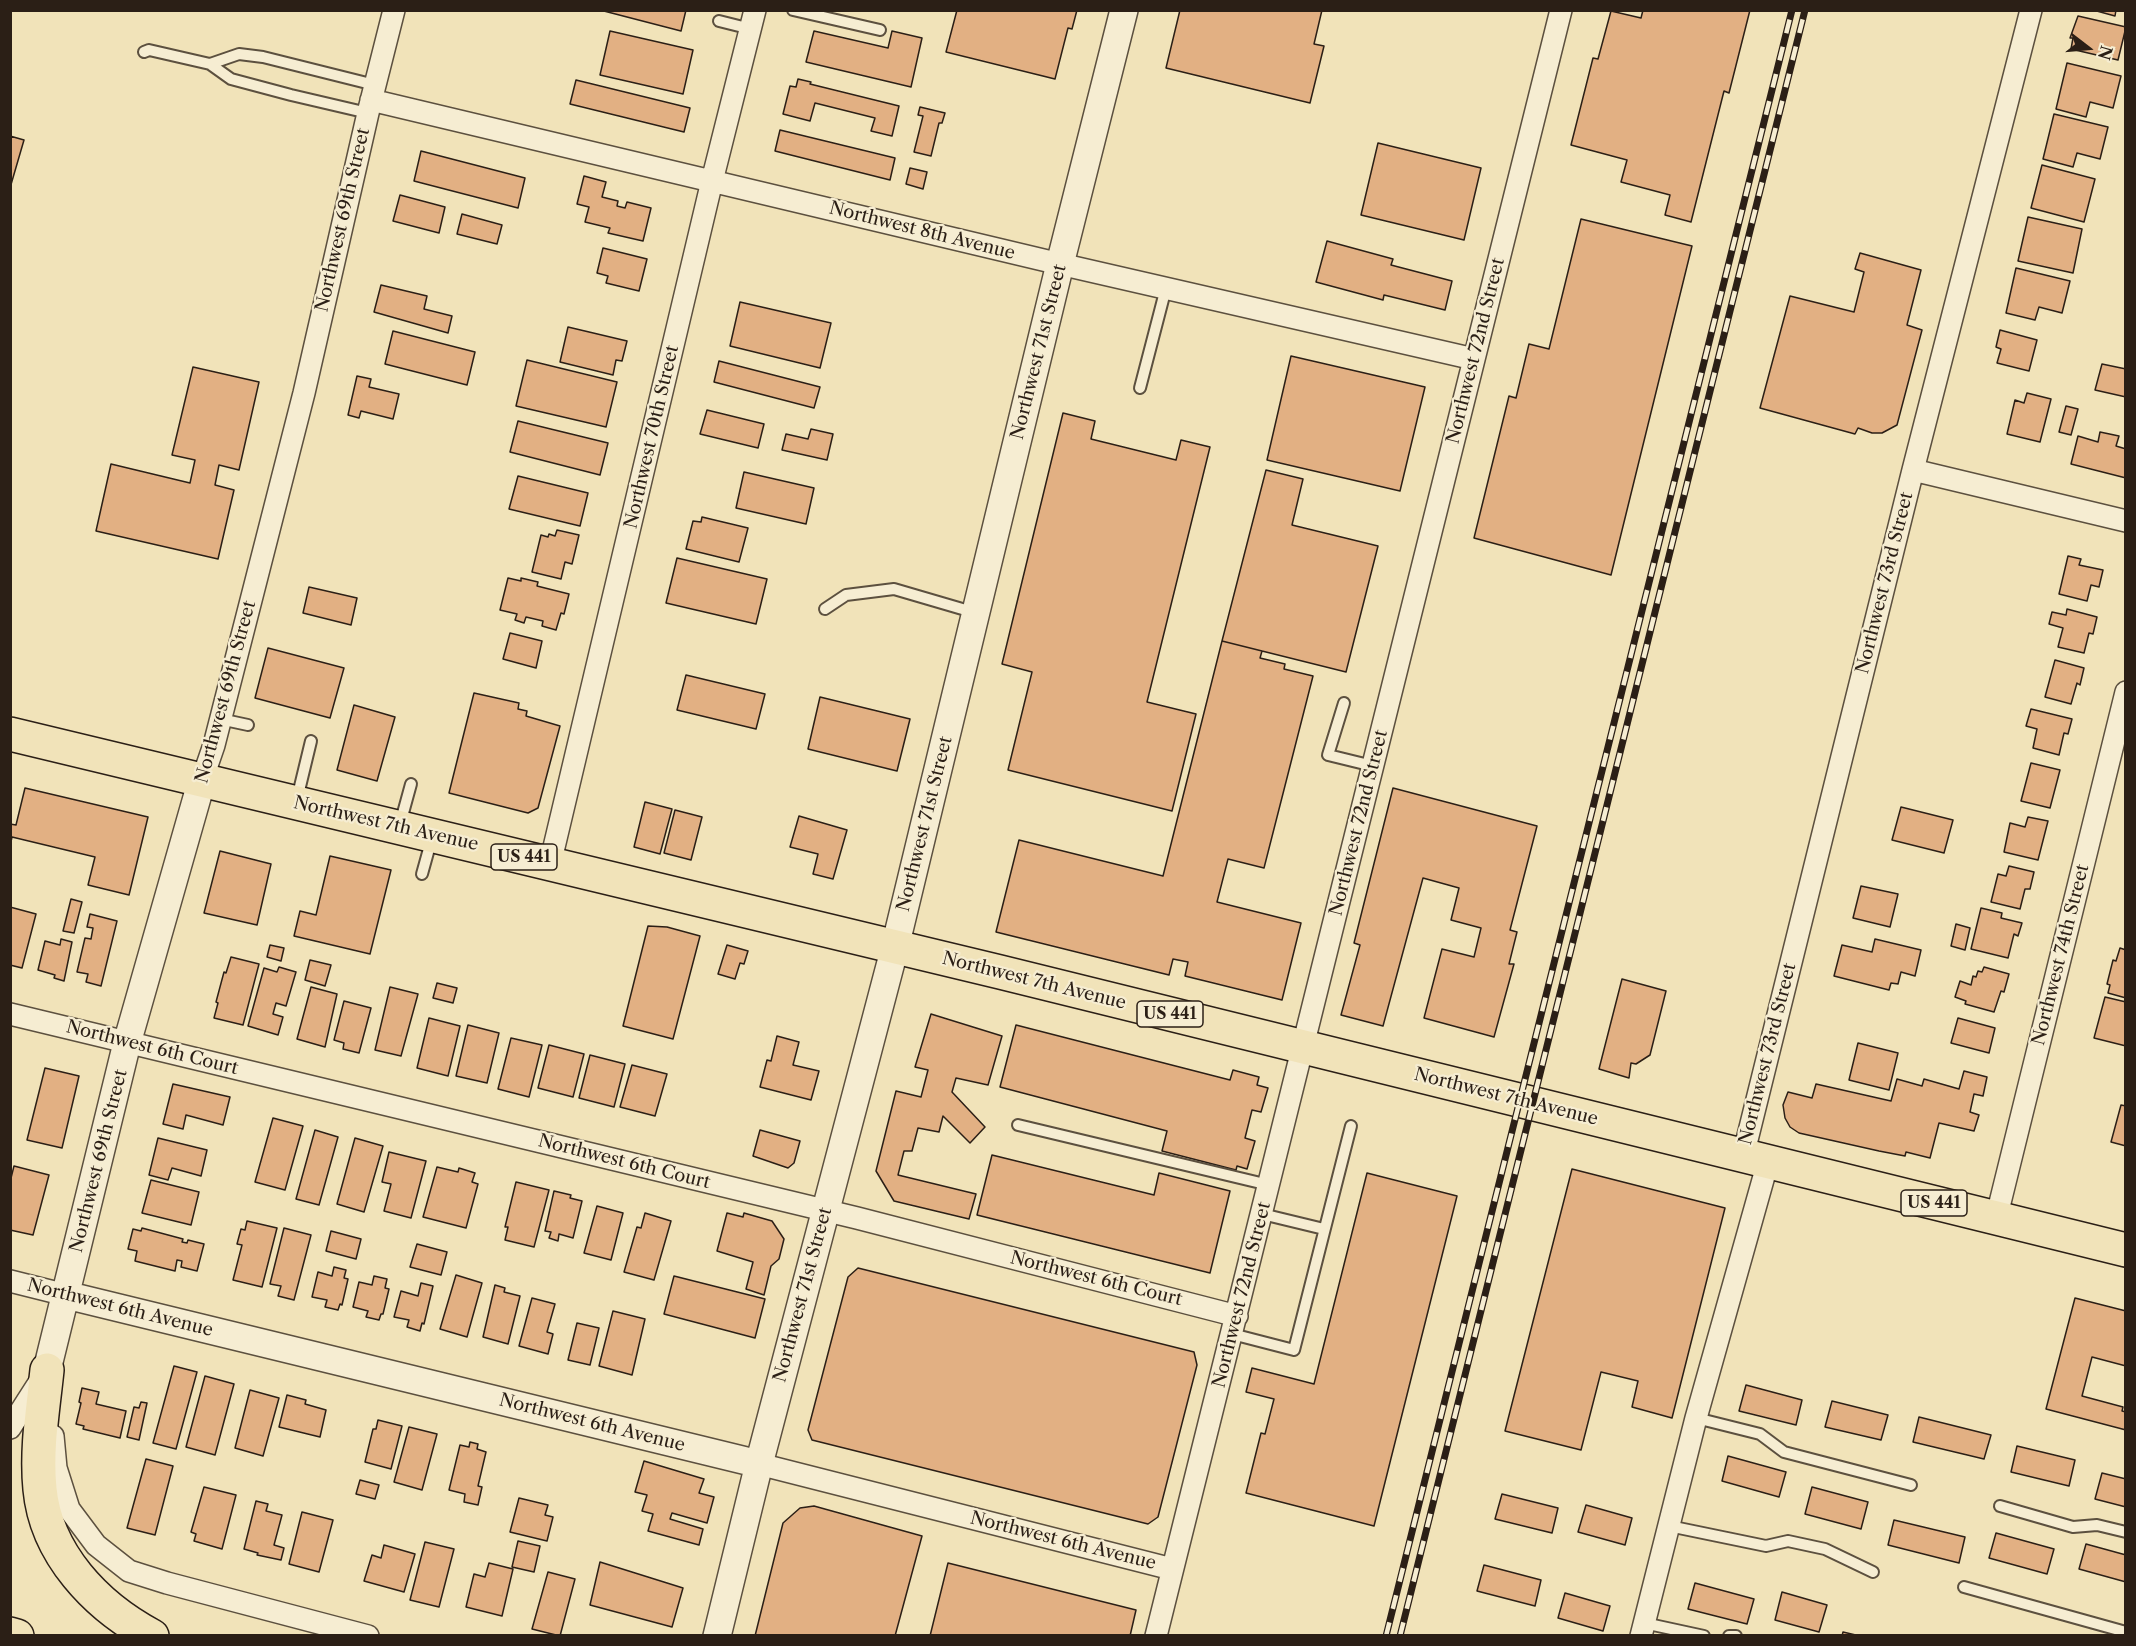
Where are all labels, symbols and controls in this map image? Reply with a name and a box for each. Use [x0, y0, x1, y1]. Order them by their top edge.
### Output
north arrow [2058, 18, 2118, 78]
text: N [2094, 44, 2117, 62]
street label: Northwest 69th Street [311, 126, 375, 314]
street label: Northwest 8th Avenue [827, 197, 1017, 265]
street label: Northwest 72nd Street [1442, 256, 1510, 446]
street label: Northwest 71st Street [1007, 262, 1071, 442]
street label: Northwest 70th Street [620, 343, 684, 531]
street label: Northwest 73rd Street [1852, 490, 1918, 676]
street label: Northwest 69th Street [191, 598, 261, 786]
street label: Northwest 72nd Street [1325, 728, 1393, 918]
street label: Northwest 71st Street [893, 734, 957, 914]
street label: Northwest 7th Avenue [292, 792, 480, 856]
road number: US 441 [491, 844, 557, 870]
street label: Northwest 74th Street [2028, 862, 2094, 1048]
street label: Northwest 7th Avenue [940, 948, 1128, 1014]
street label: Northwest 73rd Street [1735, 961, 1801, 1147]
road number: US 441 [1137, 1001, 1203, 1027]
street label: Northwest 6th Court [64, 1016, 240, 1080]
street label: Northwest 7th Avenue [1412, 1064, 1600, 1130]
street label: Northwest 69th Street [66, 1067, 132, 1255]
street label: Northwest 6th Court [536, 1130, 712, 1194]
road number: US 441 [1901, 1190, 1967, 1216]
street label: Northwest 72nd Street [1208, 1200, 1276, 1390]
street label: Northwest 71st Street [769, 1205, 837, 1385]
street label: Northwest 6th Court [1008, 1247, 1184, 1311]
street label: Northwest 6th Avenue [25, 1274, 215, 1342]
street label: Northwest 6th Avenue [497, 1389, 687, 1457]
street label: Northwest 6th Avenue [968, 1507, 1158, 1575]

